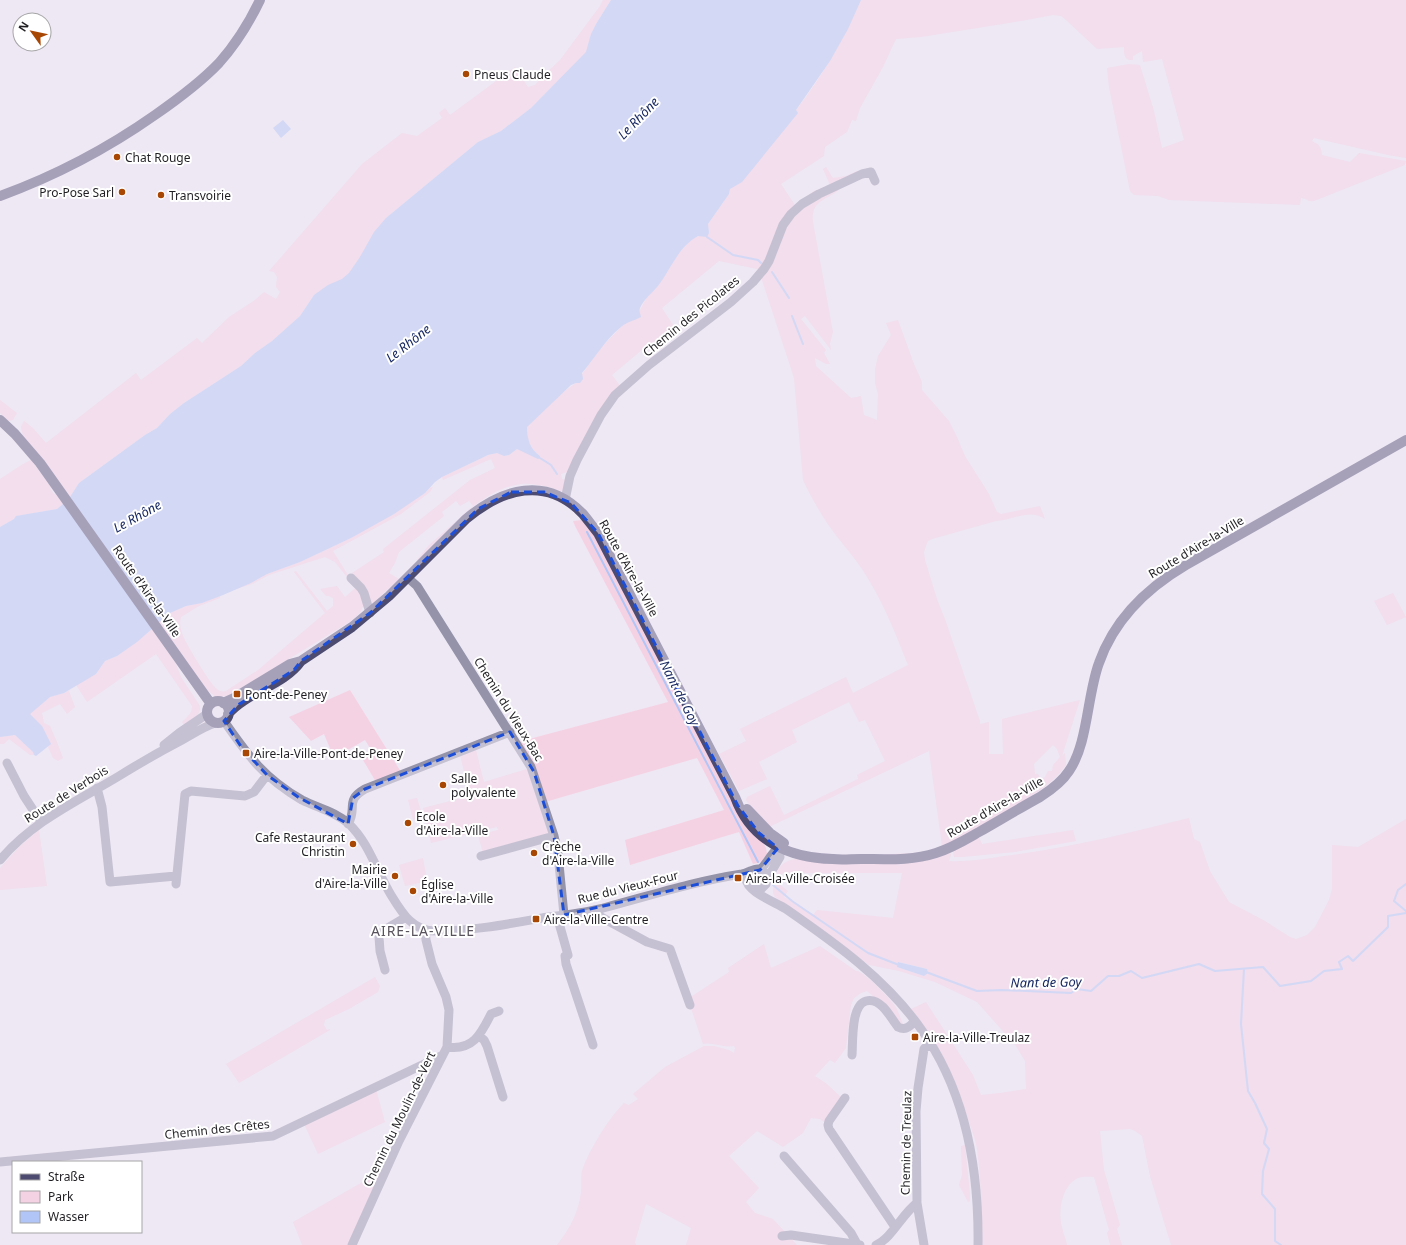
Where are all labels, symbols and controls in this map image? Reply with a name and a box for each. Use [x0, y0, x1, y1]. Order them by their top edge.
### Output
north arrow [12, 12, 52, 52]
text: N [14, 18, 32, 34]
place label: Pneus Claude [474, 66, 551, 83]
marker: Pneus Claude [461, 69, 471, 79]
water label: Le Rhône [613, 93, 663, 143]
place label: Chat Rouge [125, 149, 191, 166]
marker: Chat Rouge [112, 152, 122, 162]
place label: Pro-Pose Sarl [39, 184, 114, 201]
marker: Pro-Pose Sarl [117, 187, 127, 197]
place label: Transvoirie [169, 187, 231, 204]
marker: Transvoirie [156, 190, 166, 200]
street label: Chemin des Picolates [639, 272, 743, 360]
water label: Le Rhône [382, 319, 435, 366]
water label: Le Rhône [110, 495, 165, 537]
street label: Route d'Aire-la-Ville [1145, 512, 1247, 582]
street label: Route d'Aire-la-Ville [595, 516, 663, 620]
street label: Route d'Aire-la-Ville [109, 542, 185, 641]
street label: Chemin du Vieux-Bac [470, 654, 548, 764]
water label: Nant de Goy [656, 657, 705, 730]
place label: Pont-de-Peney [245, 686, 328, 703]
marker: Pont-de-Peney [232, 689, 242, 699]
place label: Aire-la-Ville-Pont-de-Peney [254, 745, 404, 762]
marker: Aire-la-Ville-Pont-de-Peney [241, 748, 251, 758]
street label: Route de Verbois [21, 761, 111, 827]
place label: Salle polyvalente [451, 770, 516, 801]
street label: Route d'Aire-la-Ville [944, 772, 1046, 842]
marker: Salle polyvalente [438, 780, 448, 790]
place label: Ecole d'Aire-la-Ville [416, 808, 489, 839]
marker: Ecole d'Aire-la-Ville [403, 818, 413, 828]
place label: Cafe Restaurant Christin [255, 829, 346, 860]
place label: Crèche d'Aire-la-Ville [542, 838, 615, 869]
marker: Cafe Restaurant Christin [348, 839, 358, 849]
marker: Crèche d'Aire-la-Ville [529, 848, 539, 858]
place label: Mairie d'Aire-la-Ville [315, 861, 387, 892]
street label: Rue du Vieux-Four [576, 866, 680, 908]
place label: Aire-la-Ville-Croisée [746, 870, 855, 887]
marker: Mairie d'Aire-la-Ville [390, 871, 400, 881]
marker: Aire-la-Ville-Croisée [733, 873, 743, 883]
place label: Église d'Aire-la-Ville [421, 876, 494, 907]
marker: Église d'Aire-la-Ville [408, 886, 418, 896]
place label: Aire-la-Ville-Centre [544, 911, 649, 928]
marker: Aire-la-Ville-Centre [531, 914, 541, 924]
district label: AIRE-LA-VILLE [371, 921, 475, 940]
water label: Nant de Goy [1010, 972, 1083, 992]
place label: Aire-la-Ville-Treulaz [923, 1029, 1030, 1046]
marker: Aire-la-Ville-Treulaz [910, 1032, 920, 1042]
street label: Chemin du Moulin-de-Vert [359, 1048, 440, 1190]
street label: Chemin de Treulaz [897, 1090, 915, 1195]
street label: Chemin des Crêtes [164, 1115, 271, 1143]
legend [12, 1161, 142, 1233]
text: Straße [48, 1168, 85, 1185]
text: Park [48, 1188, 74, 1205]
text: Wasser [48, 1208, 89, 1225]

